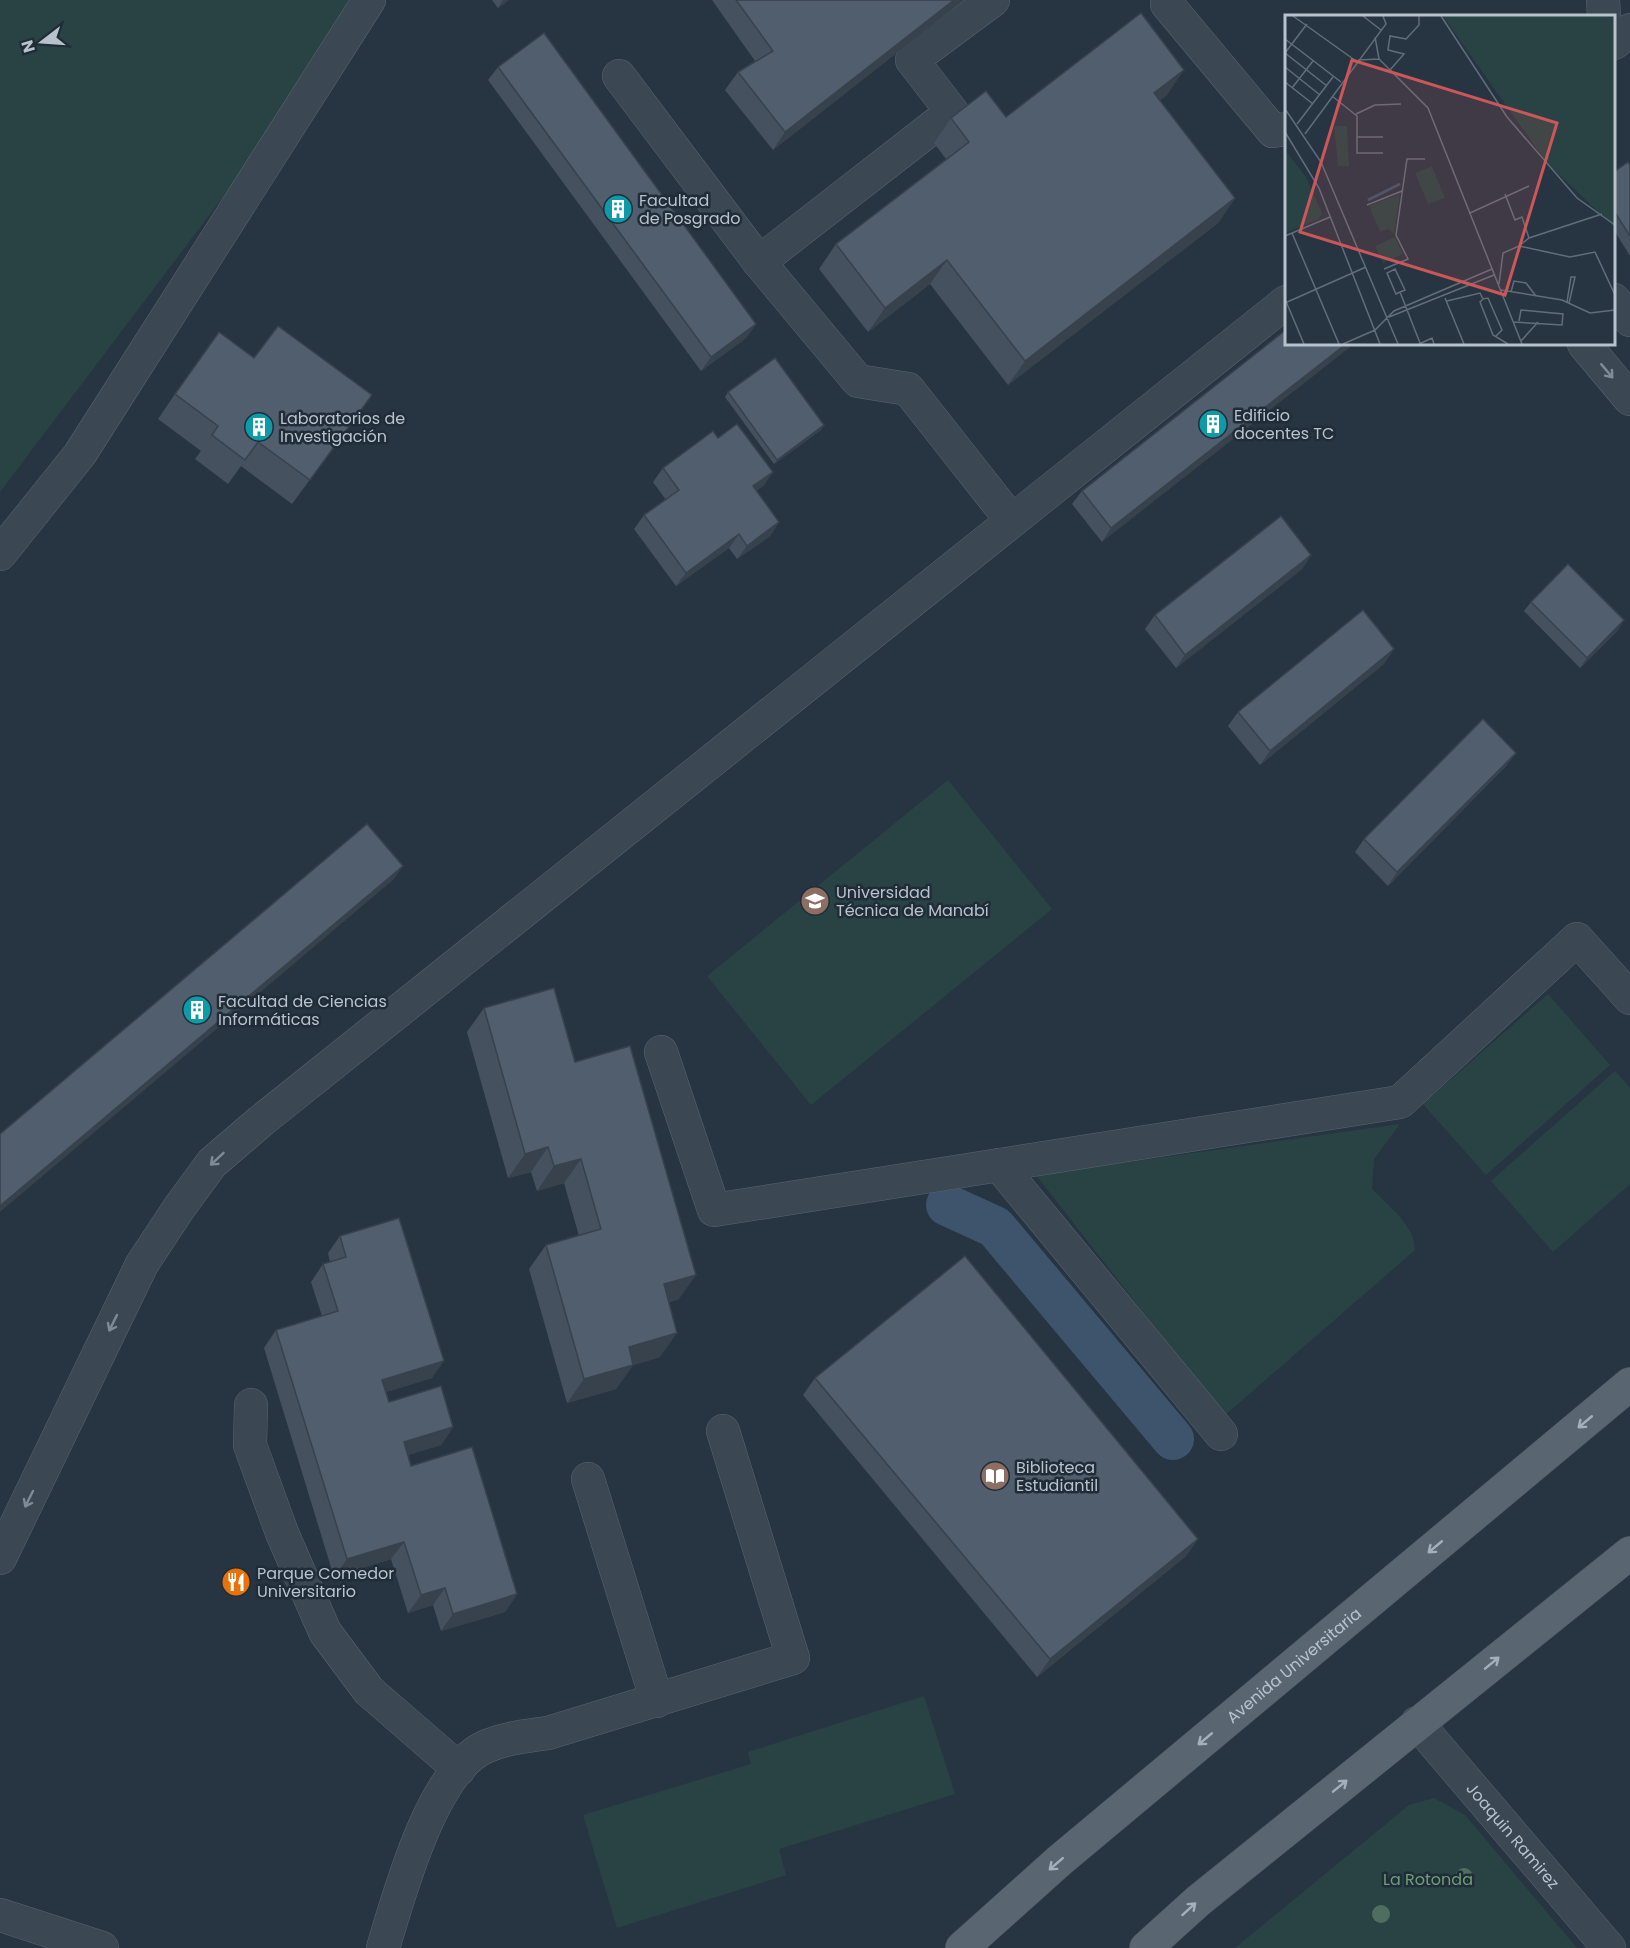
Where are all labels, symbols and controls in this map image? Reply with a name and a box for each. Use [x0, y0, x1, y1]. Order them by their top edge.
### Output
north arrow [12, 12, 72, 72]
inset map [1285, 15, 1615, 345]
text: N [15, 37, 41, 55]
place label: Facultad de Posgrado [639, 189, 741, 230]
building icon: Facultad de Posgrado [602, 193, 634, 225]
one-way arrow [1600, 363, 1614, 378]
place label: Edificio docentes TC [1234, 404, 1334, 445]
place label: Laboratorios de Investigación [280, 407, 405, 448]
building icon: Edificio docentes TC [1197, 408, 1229, 440]
building icon: Laboratorios de Investigación [243, 411, 275, 443]
place label: Universidad Técnica de Manabí [836, 881, 989, 922]
school or university icon: Universidad Técnica de Manabí [799, 885, 831, 917]
place label: Facultad de Ciencias Informáticas [218, 990, 387, 1031]
building icon: Facultad de Ciencias Informáticas [181, 994, 213, 1026]
one-way arrow [210, 1152, 225, 1166]
one-way arrow [107, 1313, 119, 1331]
one-way arrow [1577, 1415, 1593, 1428]
place label: Biblioteca Estudiantil [1016, 1456, 1098, 1497]
library icon: Biblioteca Estudiantil [979, 1460, 1011, 1492]
one-way arrow [22, 1489, 34, 1507]
one-way arrow [1427, 1540, 1443, 1553]
place label: Parque Comedor Universitario [257, 1562, 394, 1603]
restaurant icon: Parque Comedor Universitario [220, 1566, 252, 1598]
street label: Avenida Universitaria [1221, 1602, 1366, 1728]
one-way arrow [1484, 1657, 1500, 1670]
one-way arrow [1198, 1732, 1213, 1746]
street label: Joaquin Ramirez [1461, 1777, 1565, 1894]
one-way arrow [1332, 1780, 1348, 1793]
one-way arrow [1048, 1858, 1064, 1871]
park label: La Rotonda [1383, 1868, 1473, 1891]
one-way arrow [1181, 1902, 1196, 1916]

